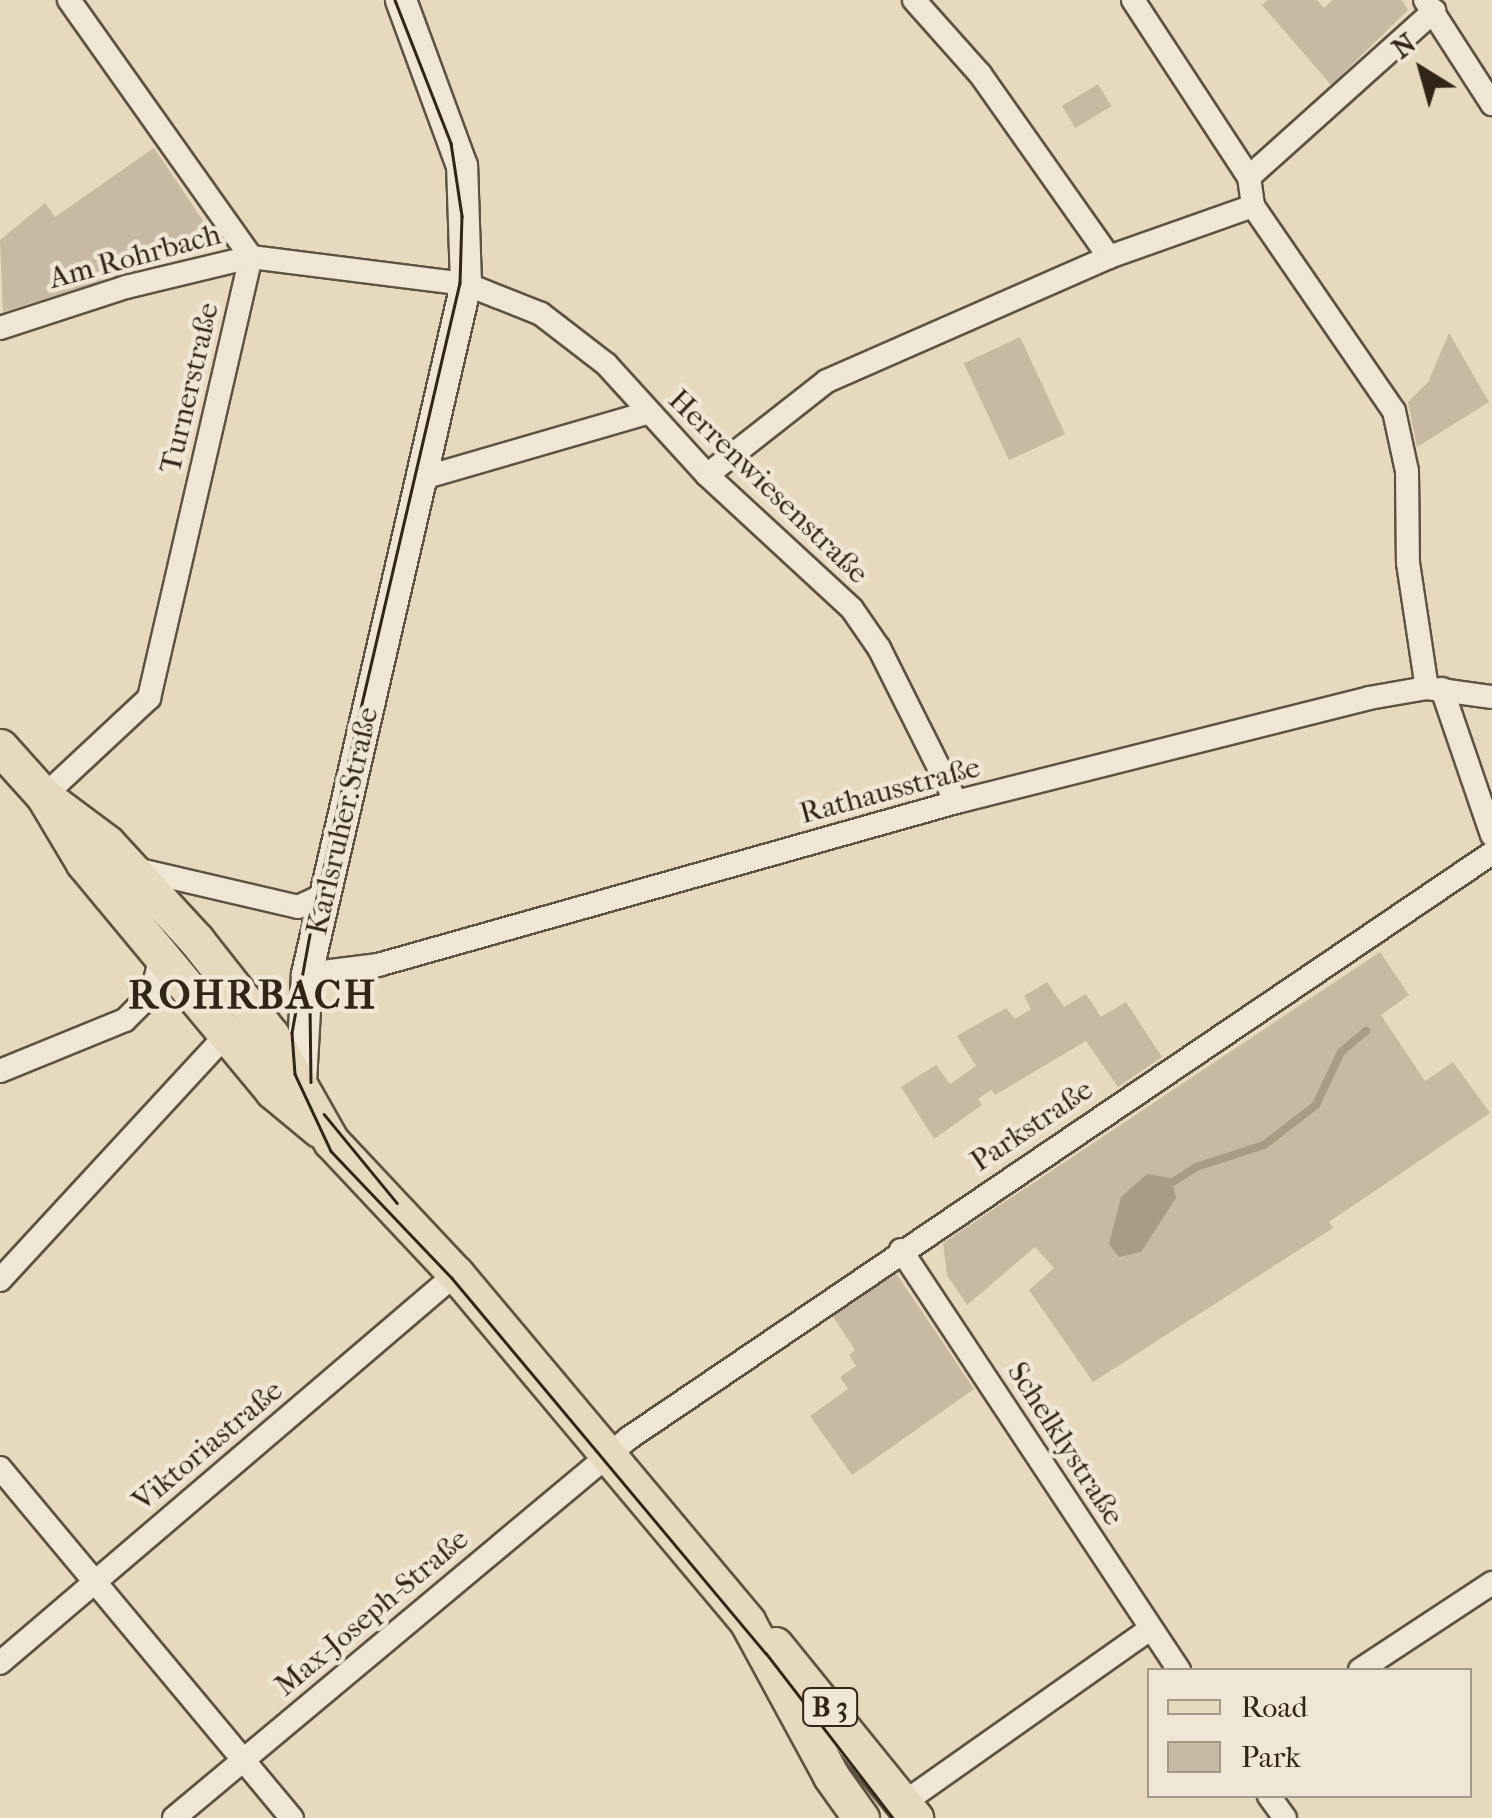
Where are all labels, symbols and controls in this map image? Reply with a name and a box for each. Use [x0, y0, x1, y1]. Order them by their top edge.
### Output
north arrow [1372, 20, 1472, 120]
text: N [1385, 26, 1422, 65]
street label: Am Rohrbach [45, 217, 225, 297]
street label: Turnerstraße [153, 299, 227, 477]
street label: Herrenwiesenstraße [661, 382, 875, 592]
street label: Karlsruher Straße [299, 704, 387, 938]
street label: Rathausstraße [796, 750, 984, 832]
district label: ROHRBACH [128, 971, 378, 1019]
street label: Parkstraße [964, 1072, 1100, 1180]
street label: Schelklystraße [999, 1356, 1131, 1532]
street label: Viktoriastraße [126, 1373, 290, 1519]
street label: Max-Joseph-Straße [268, 1522, 476, 1704]
legend [1147, 1668, 1472, 1798]
road number: B 3 [800, 1684, 860, 1730]
text: Road [1241, 1690, 1308, 1725]
text: Park [1241, 1740, 1301, 1775]

